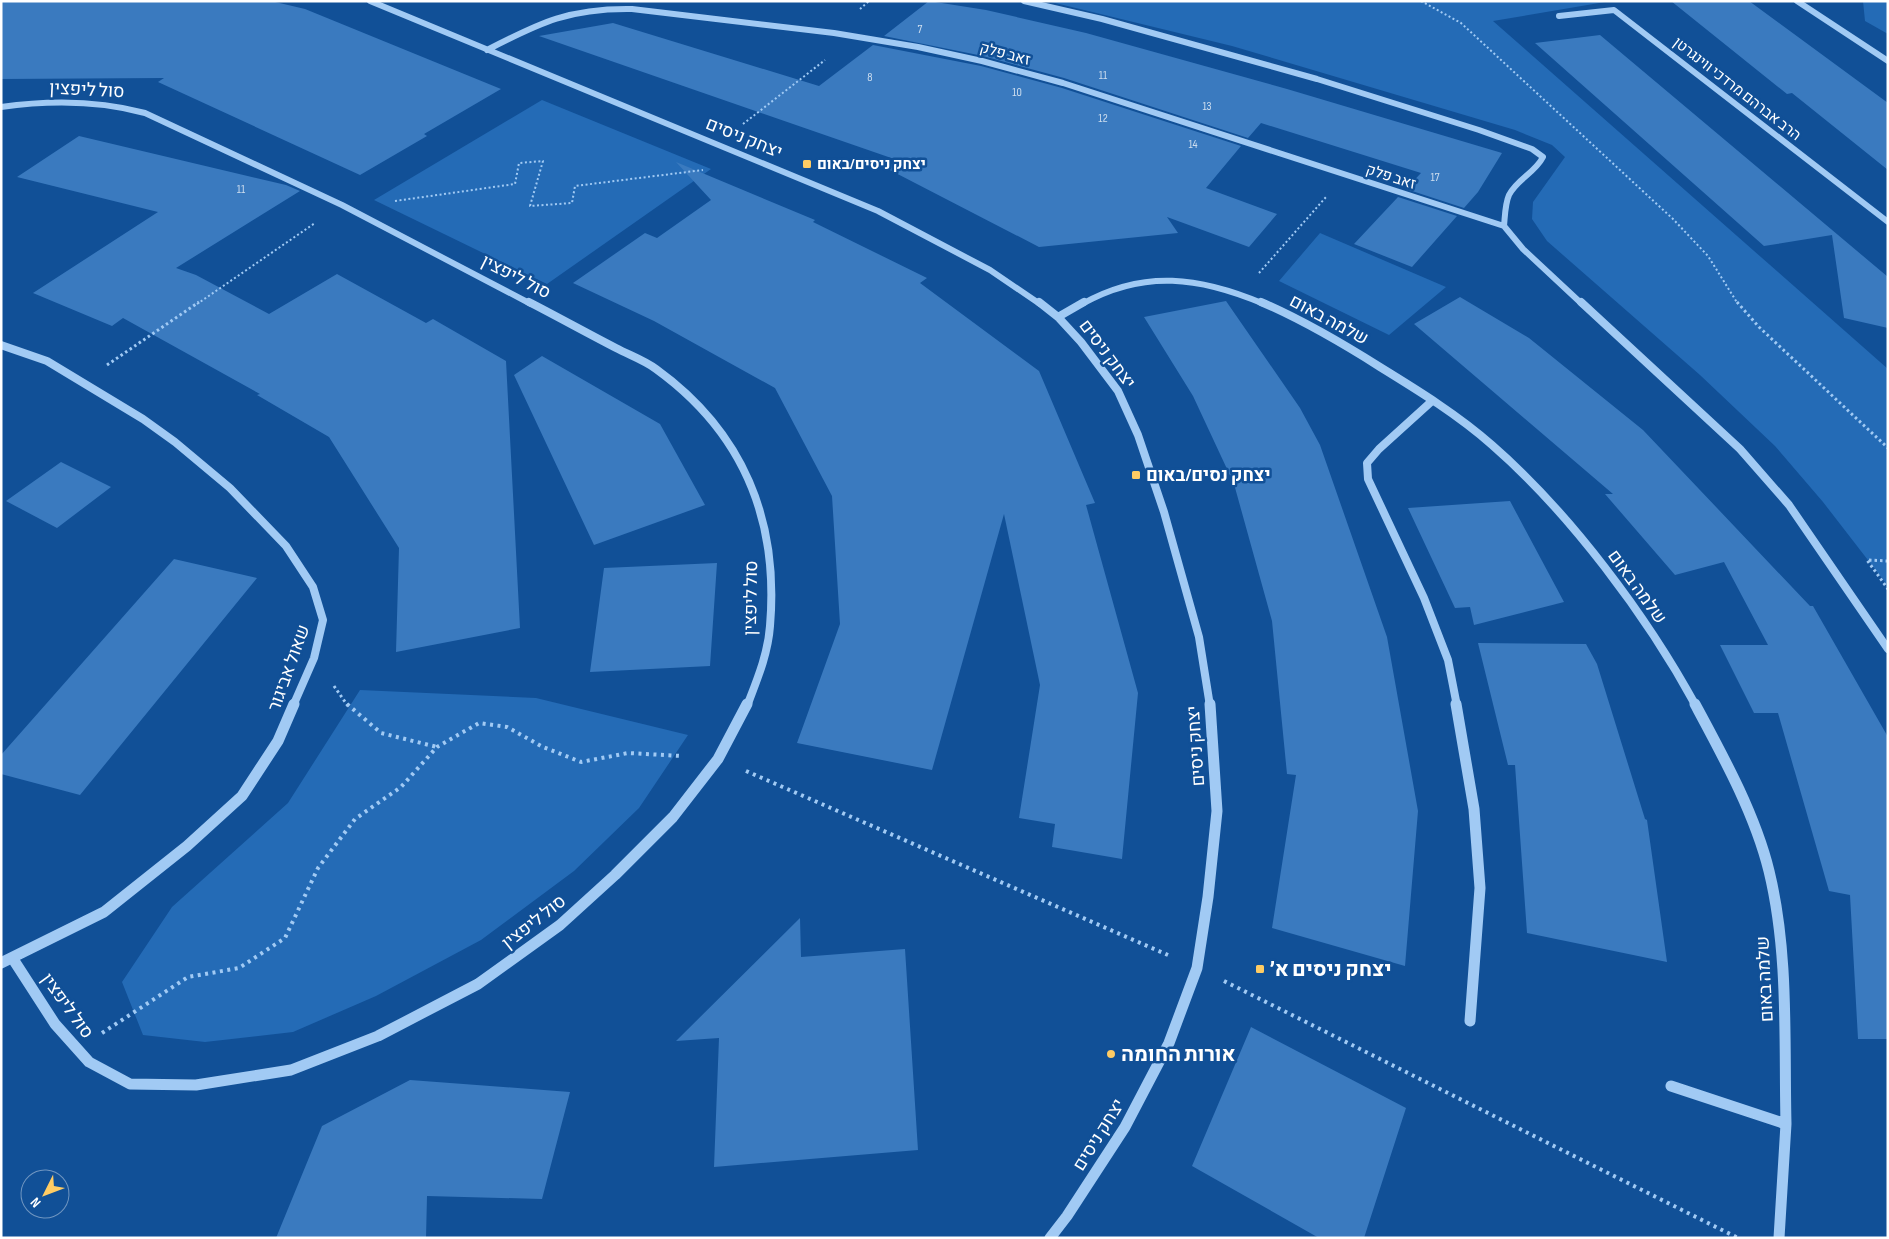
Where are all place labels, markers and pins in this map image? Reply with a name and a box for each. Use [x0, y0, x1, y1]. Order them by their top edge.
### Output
place label: יצחק ניסים/באום [817, 155, 926, 174]
marker: יצחק ניסים/באום [801, 158, 813, 170]
place label: יצחק נסים/באום [1146, 465, 1271, 486]
marker: יצחק נסים/באום [1130, 469, 1142, 481]
place label: יצחק ניסים א׳ [1270, 957, 1392, 982]
marker: יצחק ניסים א׳ [1254, 963, 1266, 975]
place label: אורות החומה [1121, 1042, 1236, 1067]
marker: אורות החומה [1105, 1048, 1117, 1060]

